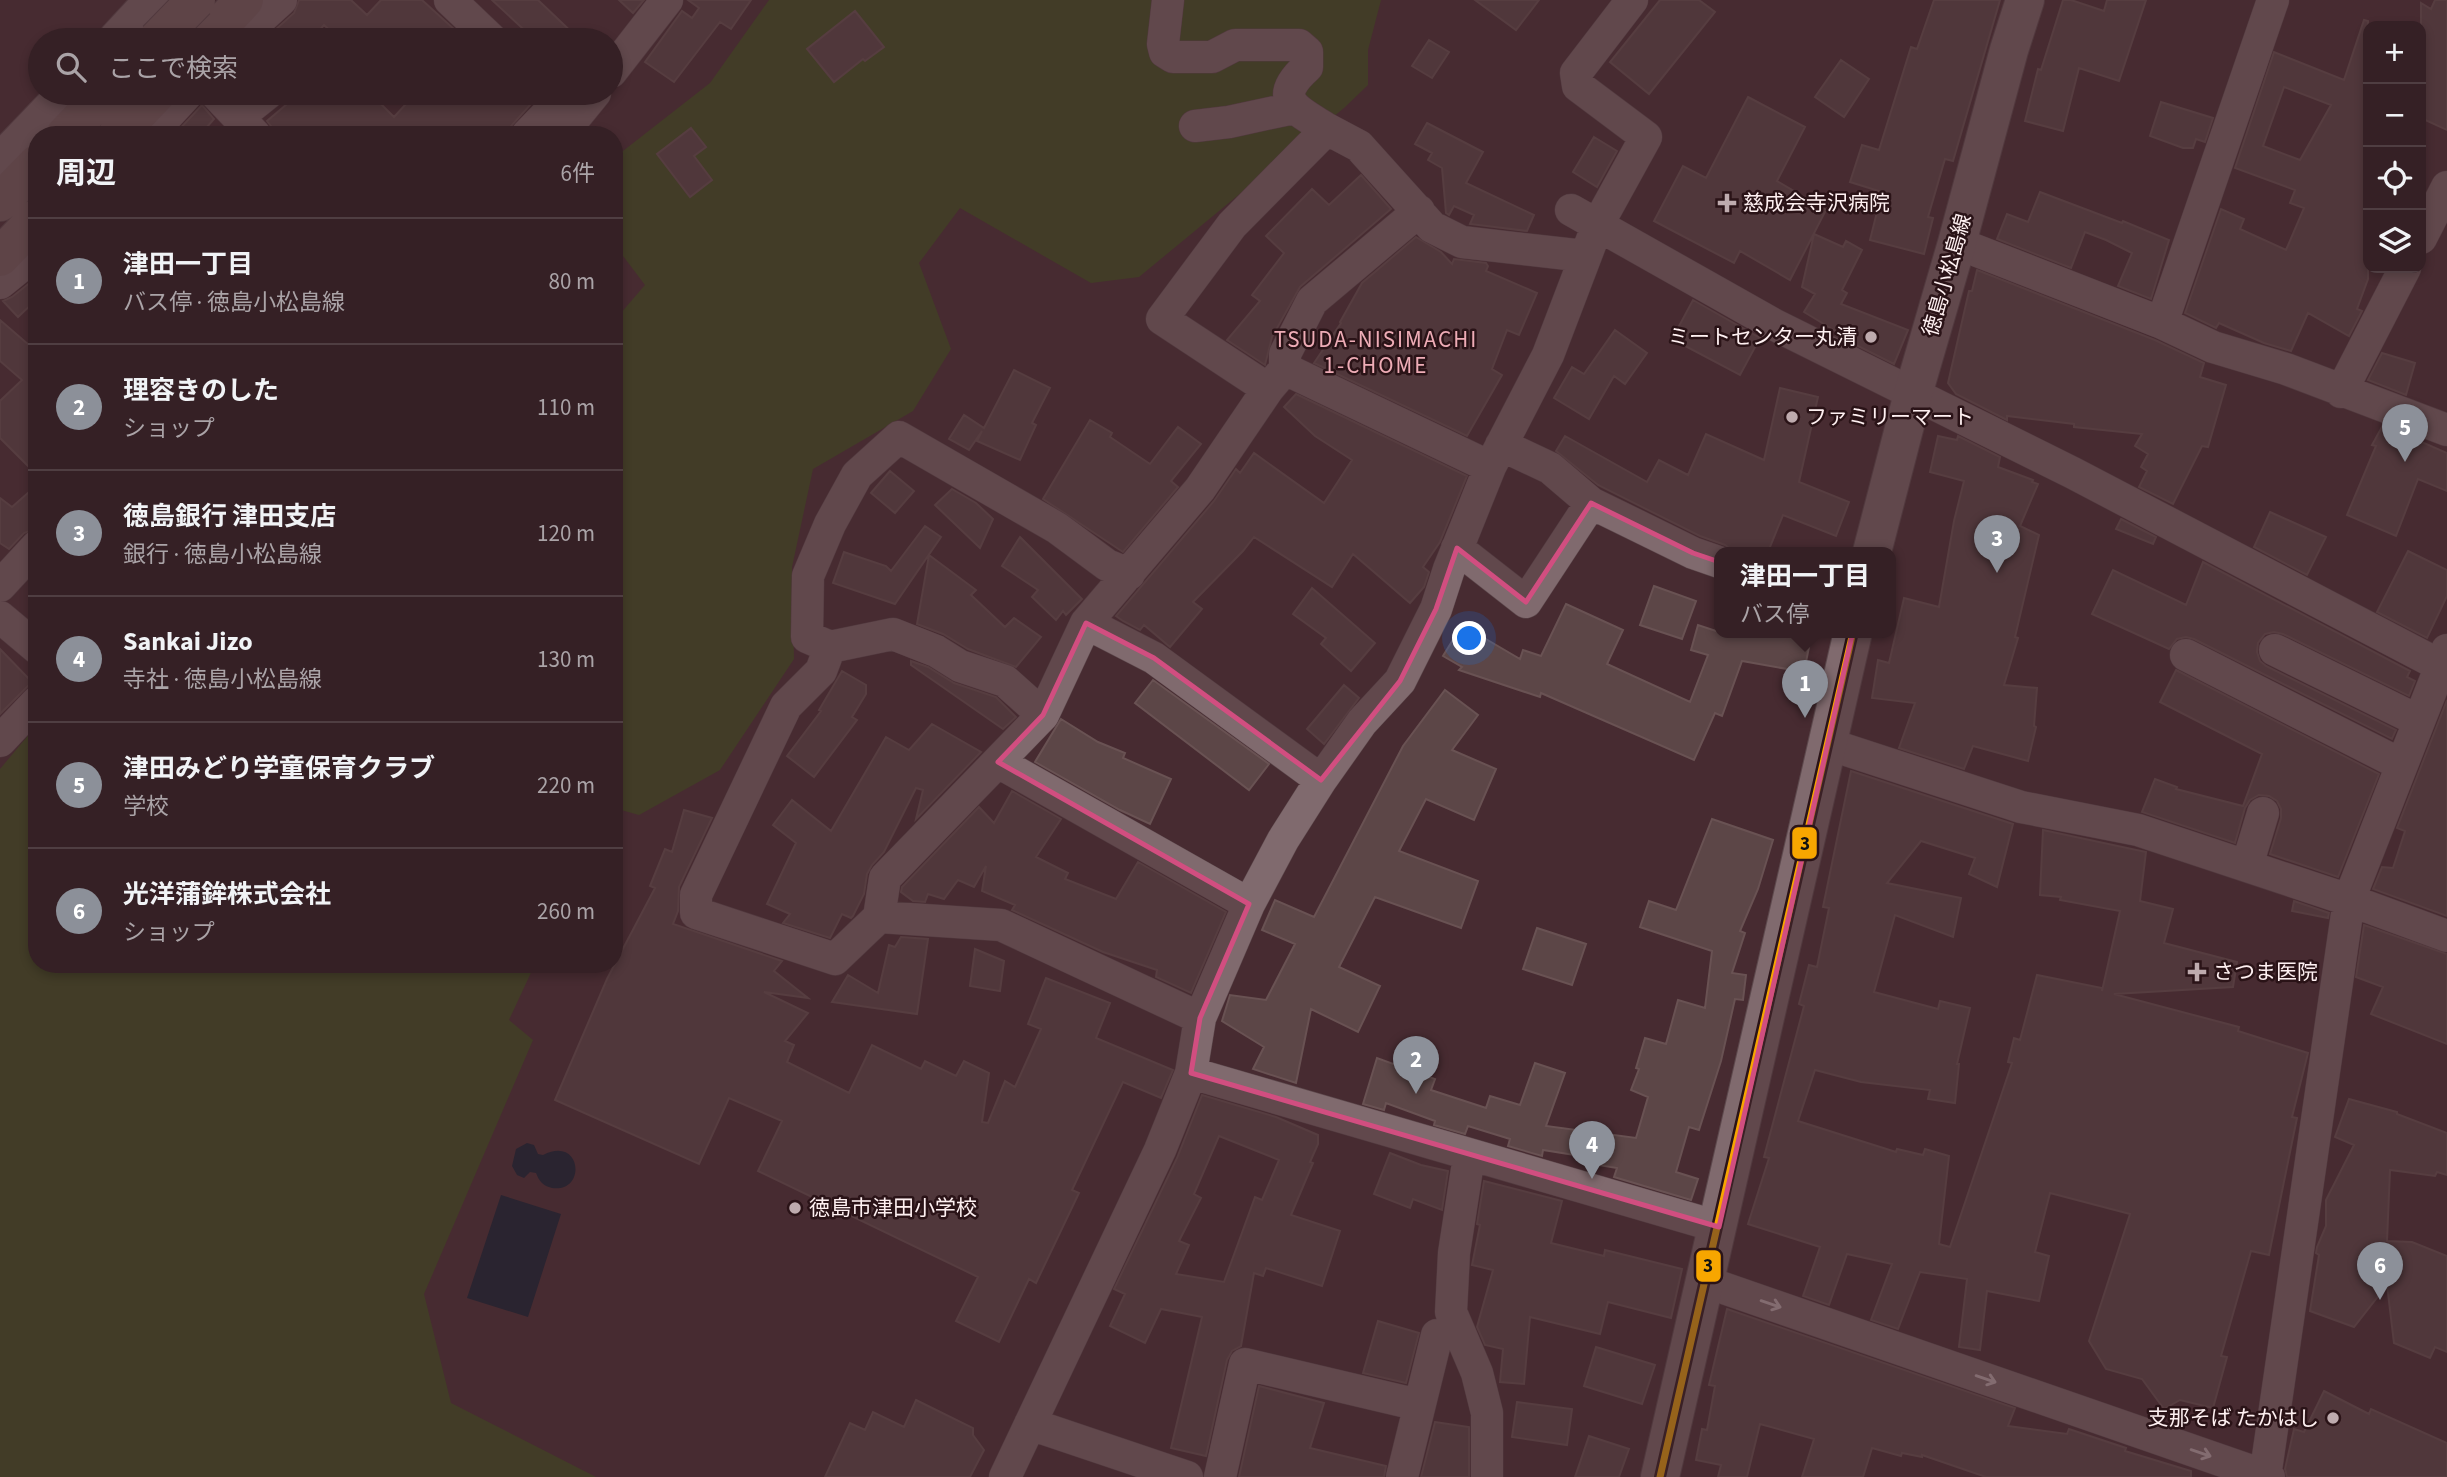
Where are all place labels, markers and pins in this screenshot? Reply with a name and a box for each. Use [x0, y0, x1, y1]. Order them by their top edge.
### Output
place label: 慈成会寺沢病院 [1743, 188, 1890, 218]
marker: 慈成会寺沢病院 [1717, 193, 1737, 213]
place label: ミートセンター丸清 [1668, 322, 1857, 352]
marker: ミートセンター丸清 [1863, 329, 1879, 345]
place label: ファミリーマート [1806, 402, 1974, 432]
pin: 5 [2382, 404, 2428, 462]
marker: ファミリーマート [1784, 409, 1800, 425]
pin: 3 [1974, 515, 2020, 573]
pin: 1 [1782, 660, 1828, 718]
place label: さつま医院 [2213, 957, 2318, 987]
marker: さつま医院 [2187, 962, 2207, 982]
pin: 2 [1393, 1036, 1439, 1094]
pin: 4 [1569, 1121, 1615, 1179]
place label: 徳島市津田小学校 [809, 1193, 977, 1223]
marker: 徳島市津田小学校 [787, 1200, 803, 1216]
pin: 6 [2357, 1242, 2403, 1300]
place label: 支那そば たかはし [2148, 1403, 2319, 1433]
marker: 支那そば たかはし [2325, 1410, 2341, 1426]

